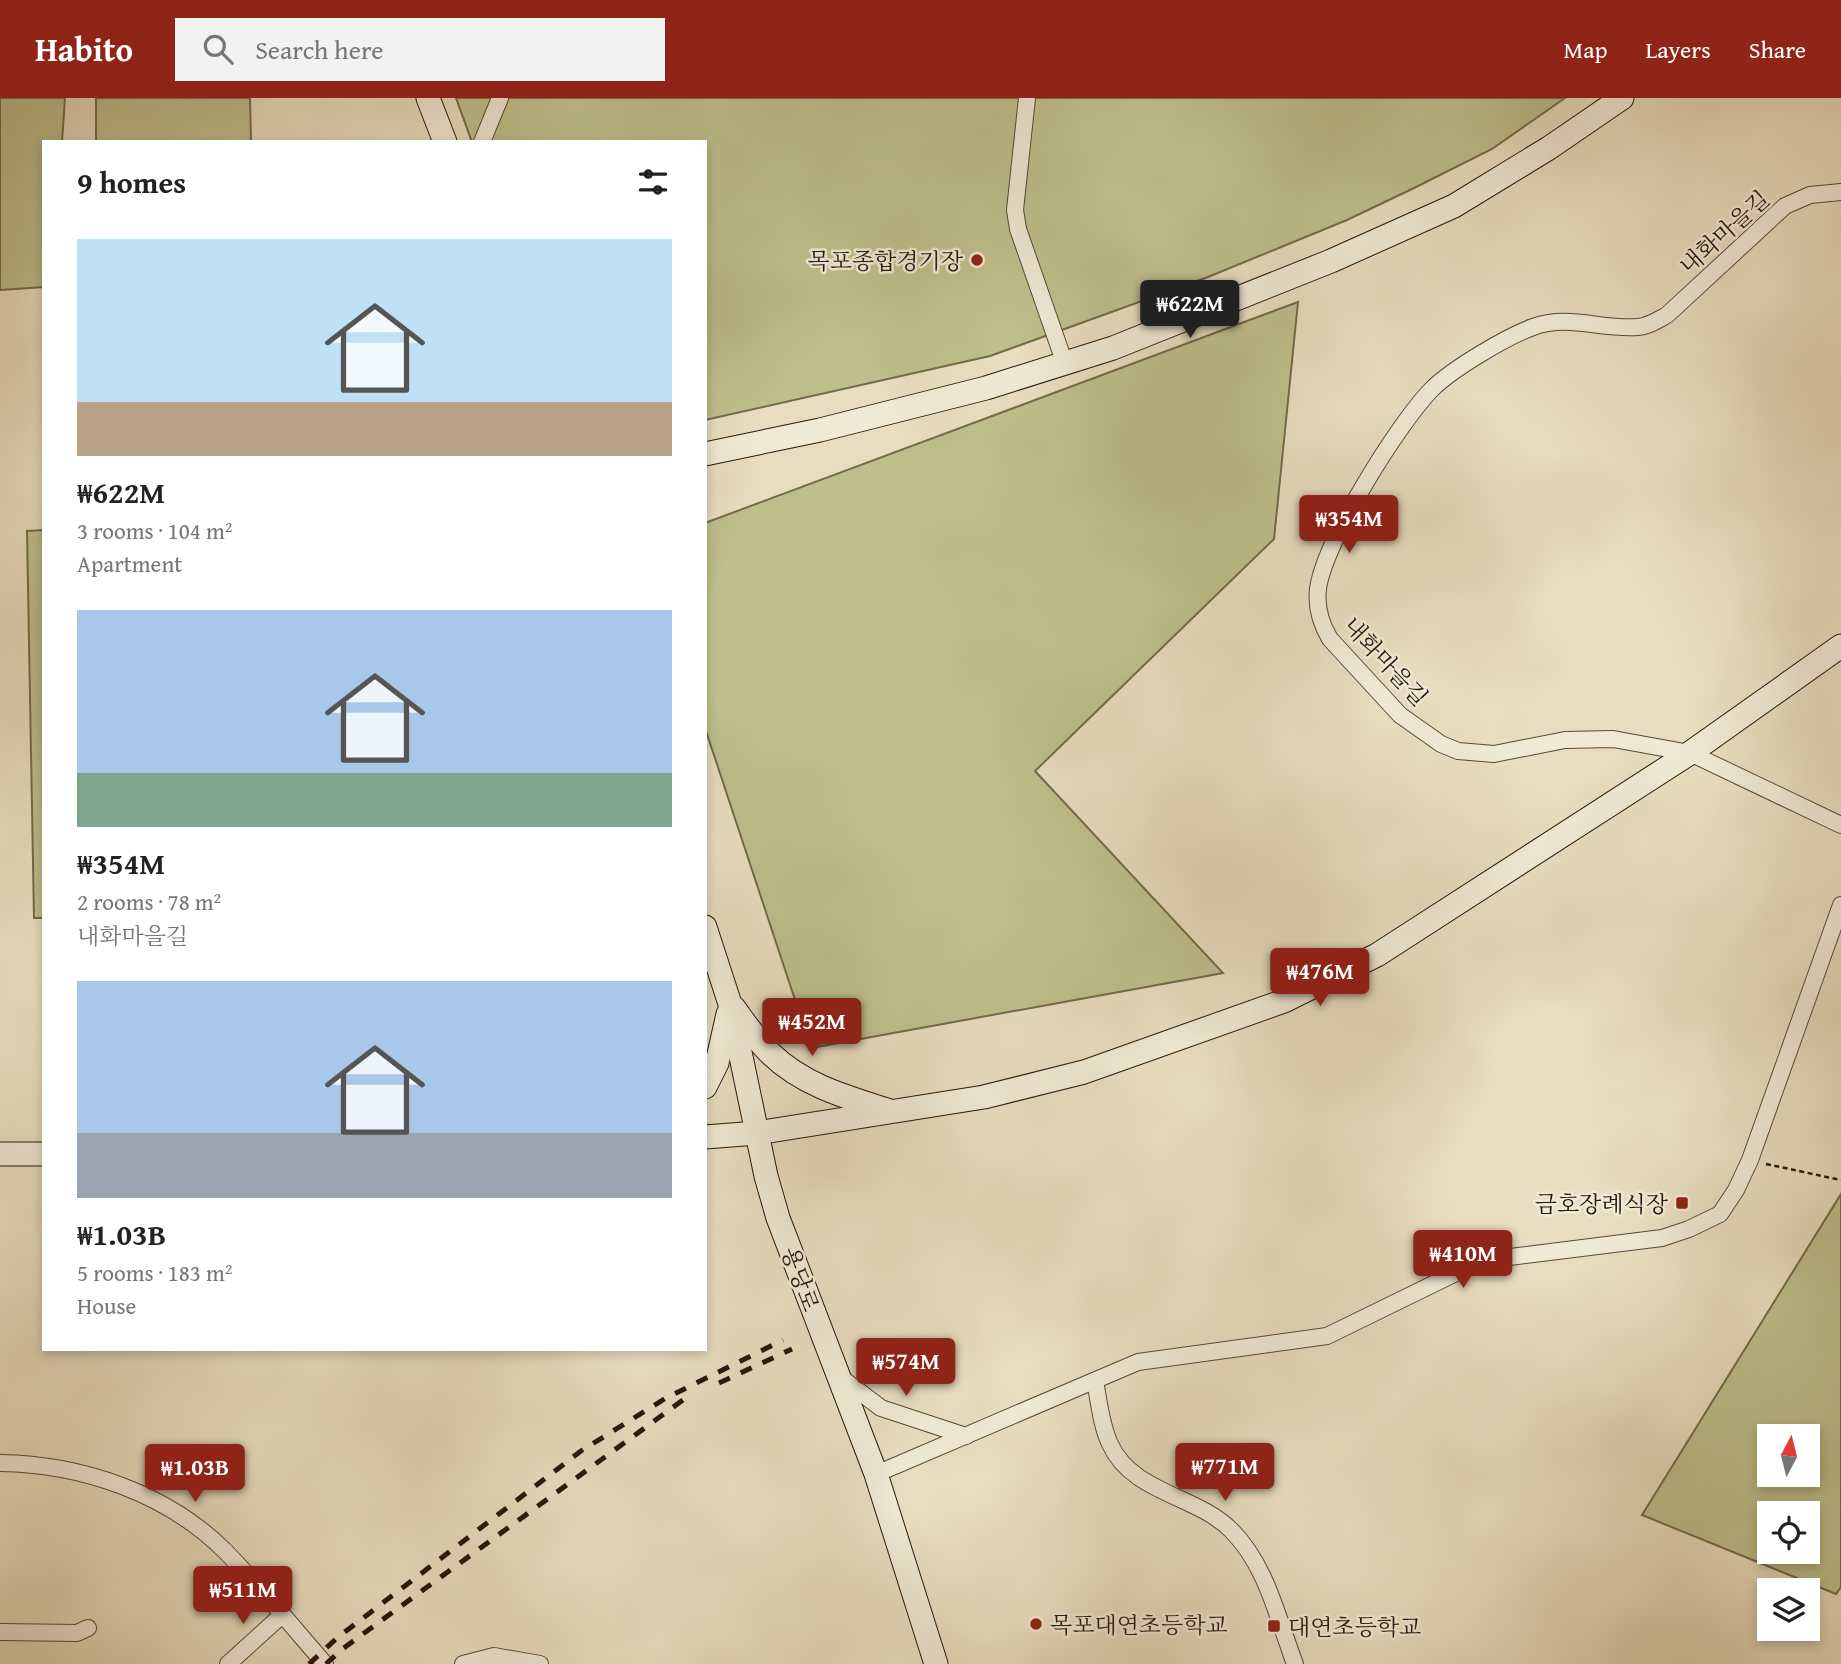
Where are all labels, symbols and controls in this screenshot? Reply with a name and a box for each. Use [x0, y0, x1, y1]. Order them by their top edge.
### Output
search box [175, 18, 665, 81]
text: Habito [35, 25, 133, 73]
icon: search [199, 30, 237, 68]
text: Search here [255, 30, 383, 69]
text: Map [1564, 32, 1607, 67]
text: Layers [1645, 32, 1711, 67]
text: Share [1749, 32, 1806, 67]
text: 9 homes [77, 160, 186, 204]
icon: filters [634, 163, 672, 201]
street label: 내화마을길 [1672, 183, 1776, 281]
place label: 목포종합경기장 [807, 244, 964, 277]
marker: 목포종합경기장 [969, 252, 985, 268]
pin: ₩622M [1141, 280, 1239, 340]
icon: home [312, 285, 438, 411]
text: ₩622M [1156, 286, 1224, 319]
text: ₩622M [77, 470, 165, 514]
pin: ₩354M [1300, 496, 1398, 555]
text: ₩354M [1315, 501, 1383, 534]
text: 3 rooms · 104 m² [77, 514, 232, 547]
text: Apartment [77, 547, 182, 580]
street label: 내화마을길 [1336, 609, 1436, 713]
icon: home [312, 655, 438, 781]
text: ₩354M [77, 841, 165, 885]
text: 2 rooms · 78 m² [77, 885, 221, 918]
text: 내화마을길 [77, 919, 188, 952]
pin: ₩476M [1271, 948, 1369, 1008]
text: ₩476M [1286, 954, 1354, 987]
pin: ₩452M [763, 998, 861, 1058]
text: ₩452M [778, 1004, 846, 1037]
icon: home [312, 1027, 438, 1153]
place label: 금호장례식장 [1535, 1187, 1669, 1220]
marker: 금호장례식장 [1674, 1195, 1690, 1211]
text: ₩1.03B [77, 1212, 166, 1256]
pin: ₩410M [1414, 1230, 1512, 1290]
text: ₩410M [1429, 1236, 1497, 1269]
street label: 용당로 [774, 1242, 828, 1316]
text: 5 rooms · 183 m² [77, 1256, 232, 1289]
text: House [77, 1289, 136, 1322]
pin: ₩574M [857, 1338, 955, 1398]
text: ₩574M [872, 1344, 940, 1377]
north arrow [1757, 1424, 1820, 1488]
map controls [1757, 1424, 1820, 1641]
pin: ₩1.03B [138, 1444, 252, 1504]
pin: ₩771M [1176, 1444, 1274, 1503]
text: ₩771M [1191, 1449, 1259, 1482]
text: ₩1.03B [161, 1450, 229, 1483]
button: locate [1757, 1501, 1820, 1564]
pin: ₩511M [194, 1566, 292, 1626]
text: ₩511M [209, 1572, 277, 1605]
button: layers [1757, 1578, 1820, 1641]
place label: 목포대연초등학교 [1050, 1608, 1228, 1641]
place label: 대연초등학교 [1288, 1610, 1421, 1643]
marker: 목포대연초등학교 [1028, 1616, 1044, 1632]
marker: 대연초등학교 [1266, 1618, 1282, 1634]

